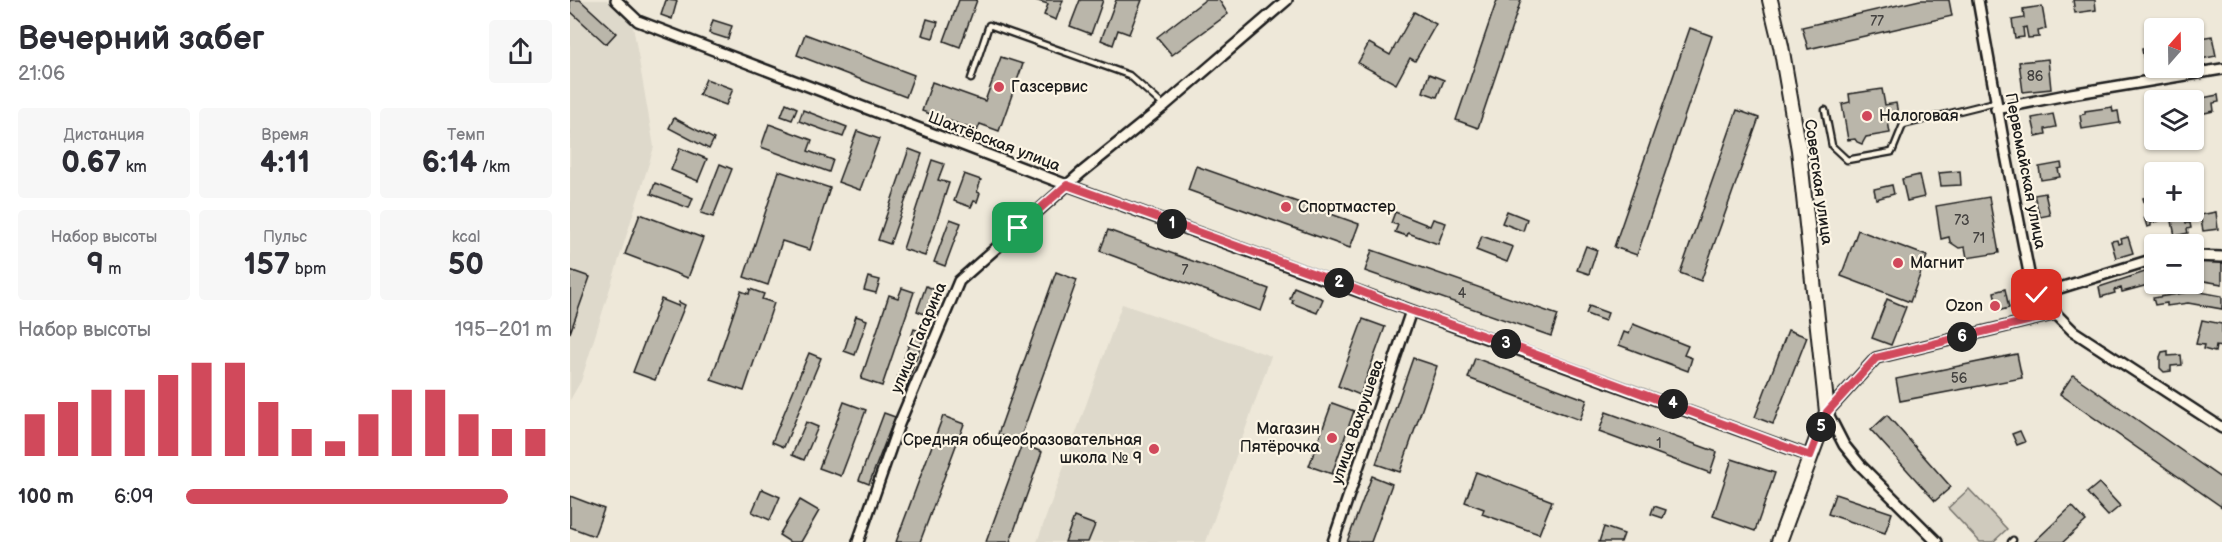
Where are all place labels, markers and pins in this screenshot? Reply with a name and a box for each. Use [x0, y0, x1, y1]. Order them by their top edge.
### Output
place label: Газсервис [1011, 78, 1088, 97]
marker: Газсервис [992, 80, 1006, 94]
place label: Налоговая [1879, 107, 1959, 126]
marker: Налоговая [1860, 109, 1874, 123]
place label: Спортмастер [1298, 198, 1396, 217]
marker: Спортмастер [1279, 200, 1293, 214]
pin [992, 202, 1043, 253]
pin: 1 [1157, 209, 1187, 239]
place label: Магнит [1910, 254, 1965, 273]
marker: Магнит [1891, 256, 1905, 270]
pin: 2 [1324, 268, 1354, 298]
pin [2011, 269, 2062, 320]
place label: Ozon [1945, 297, 1983, 316]
marker: Ozon [1988, 299, 2002, 313]
pin: 6 [1947, 322, 1977, 352]
pin: 3 [1491, 329, 1521, 359]
pin: 4 [1658, 389, 1688, 419]
pin: 5 [1806, 412, 1836, 442]
place label: Магазин Пятёрочка [1240, 420, 1321, 457]
place label: Средняя общеобразовательная школа № 9 [903, 431, 1142, 468]
marker: Магазин Пятёрочка [1325, 431, 1339, 445]
marker: Средняя общеобразовательная школа № 9 [1147, 442, 1161, 456]

